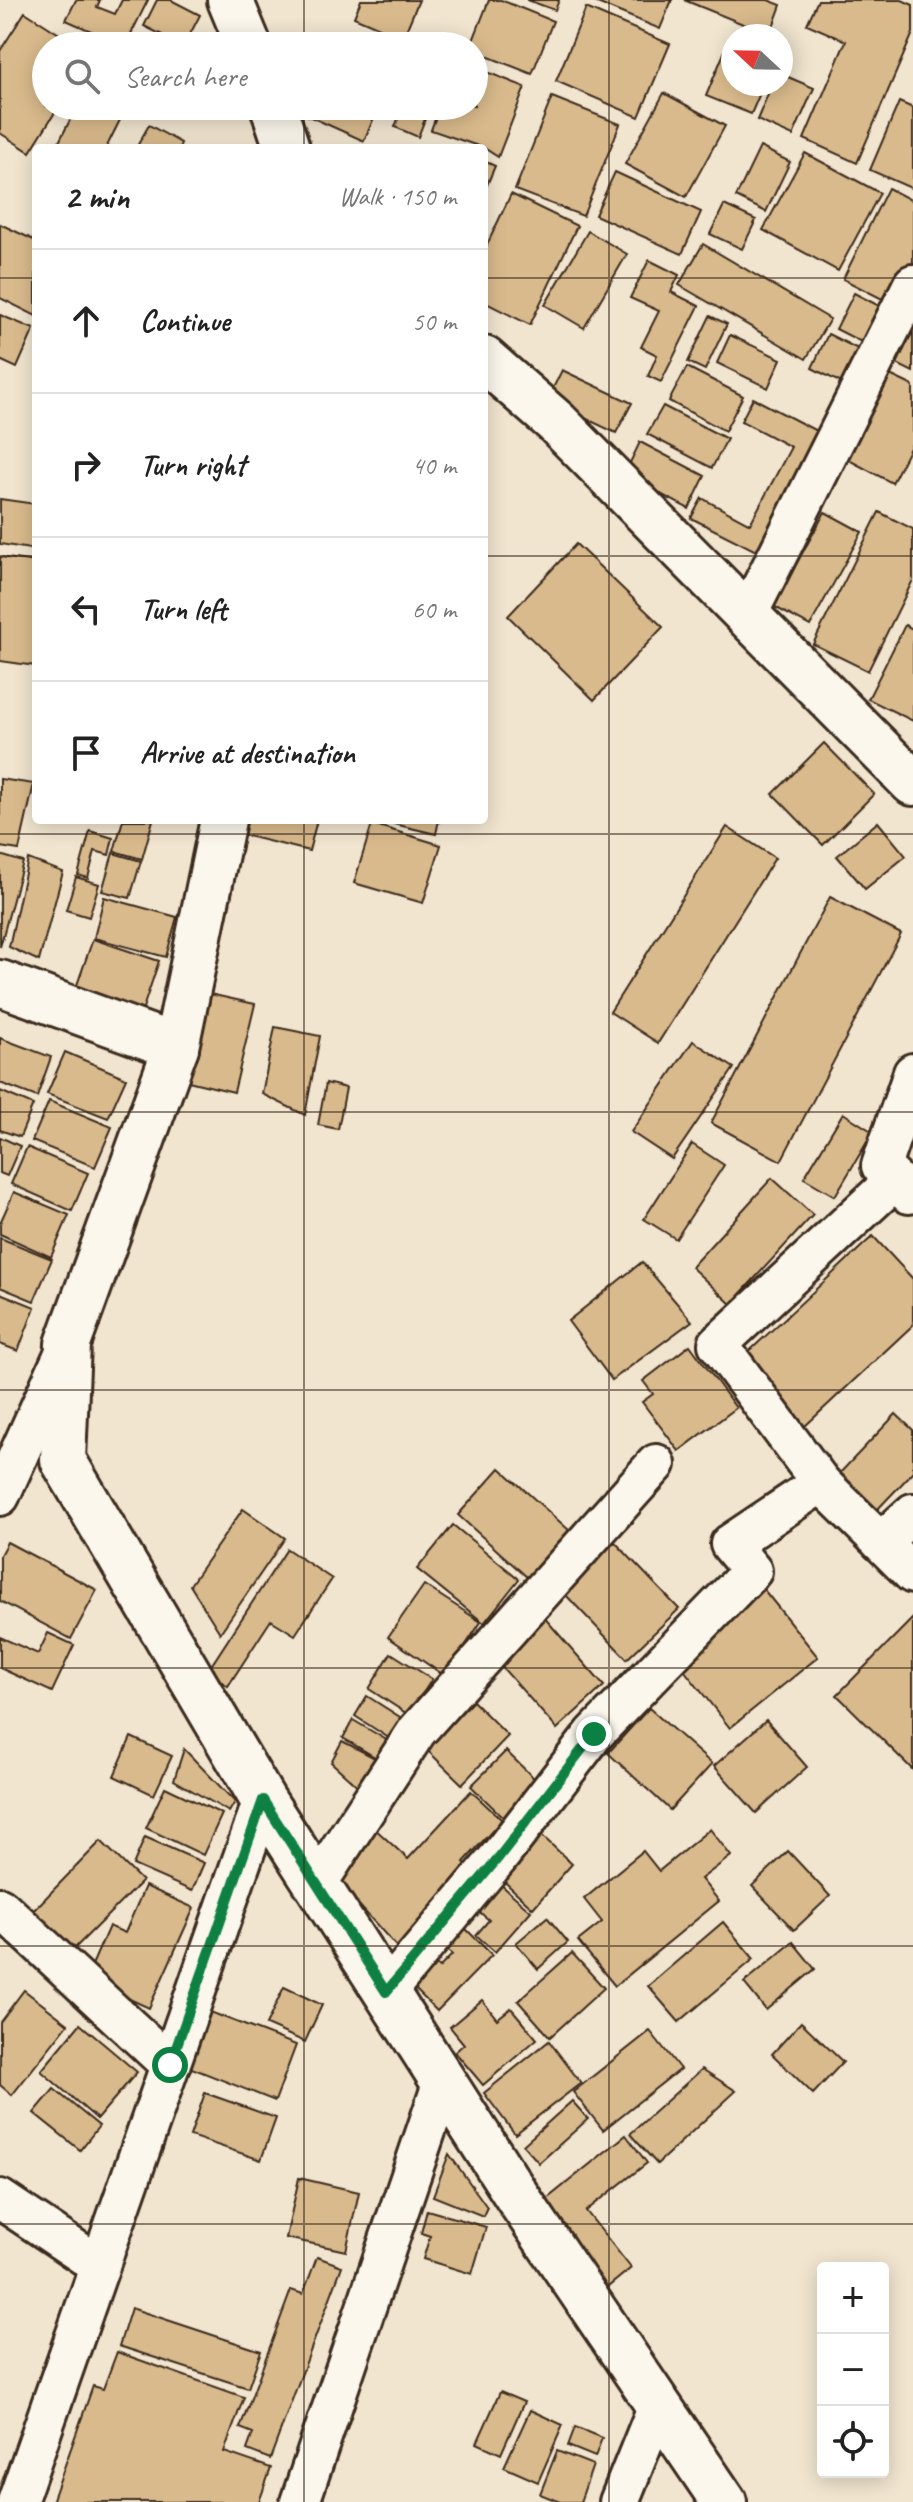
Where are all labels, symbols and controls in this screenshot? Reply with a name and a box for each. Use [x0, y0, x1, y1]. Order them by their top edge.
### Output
north arrow [721, 24, 793, 96]
search box [32, 32, 488, 120]
icon: search [60, 54, 104, 98]
text: Search here [124, 57, 246, 95]
text: 2 min [64, 175, 129, 218]
text: Walk · 150 m [339, 180, 456, 213]
icon: ahead [64, 299, 108, 343]
text: Continue [140, 302, 230, 340]
text: 50 m [412, 305, 456, 338]
icon: right [64, 443, 108, 487]
text: Turn right [140, 446, 245, 484]
text: 40 m [412, 449, 456, 482]
icon: left [64, 587, 108, 631]
text: Turn left [140, 590, 227, 628]
text: 60 m [412, 593, 456, 626]
icon: arrive [64, 731, 108, 775]
text: Arrive at destination [140, 734, 355, 772]
route end [576, 1716, 612, 1752]
route start [152, 2047, 188, 2083]
map controls [817, 2262, 889, 2478]
button: + [817, 2262, 889, 2334]
button: − [817, 2334, 889, 2406]
button: locate [817, 2406, 889, 2478]

